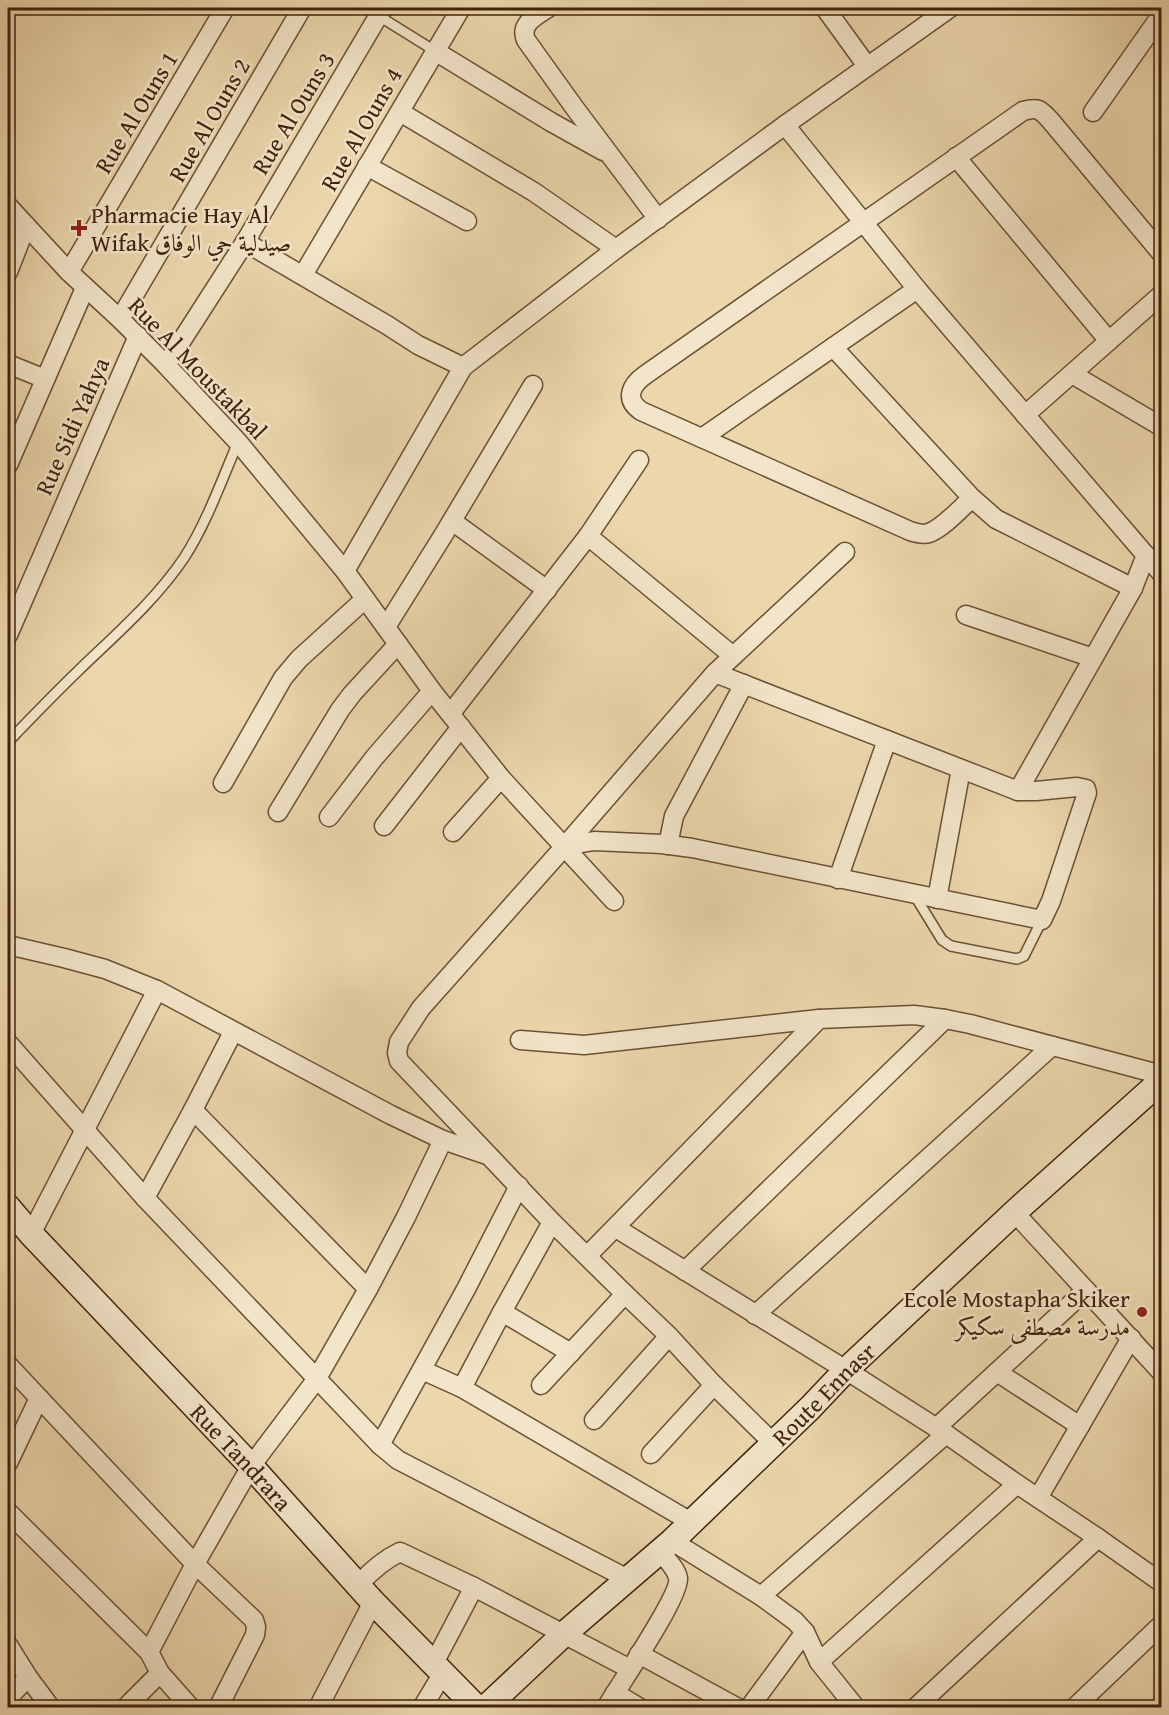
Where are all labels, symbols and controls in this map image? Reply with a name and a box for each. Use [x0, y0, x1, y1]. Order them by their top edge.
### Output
street label: Rue Al Ouns 1 [86, 44, 186, 180]
street label: Rue Al Ouns 3 [243, 45, 343, 181]
street label: Rue Al Ouns 2 [160, 52, 258, 188]
street label: Rue Al Ouns 4 [312, 61, 410, 197]
place label: Pharmacie Hay Al Wifak صيدلية حي الوفاق [91, 197, 291, 262]
marker: Pharmacie Hay Al Wifak صيدلية حي الوفاق [72, 221, 86, 235]
street label: Rue Al Moustakbal [121, 289, 276, 448]
street label: Rue Sidi Yahya [26, 351, 118, 500]
place label: Ecole Mostapha Skiker مدرسة مصطفى سكيكر [904, 1281, 1130, 1344]
marker: Ecole Mostapha Skiker مدرسة مصطفى سكيكر [1135, 1305, 1149, 1319]
street label: Route Ennasr [764, 1334, 883, 1454]
street label: Rue Tandrara [183, 1395, 301, 1519]

